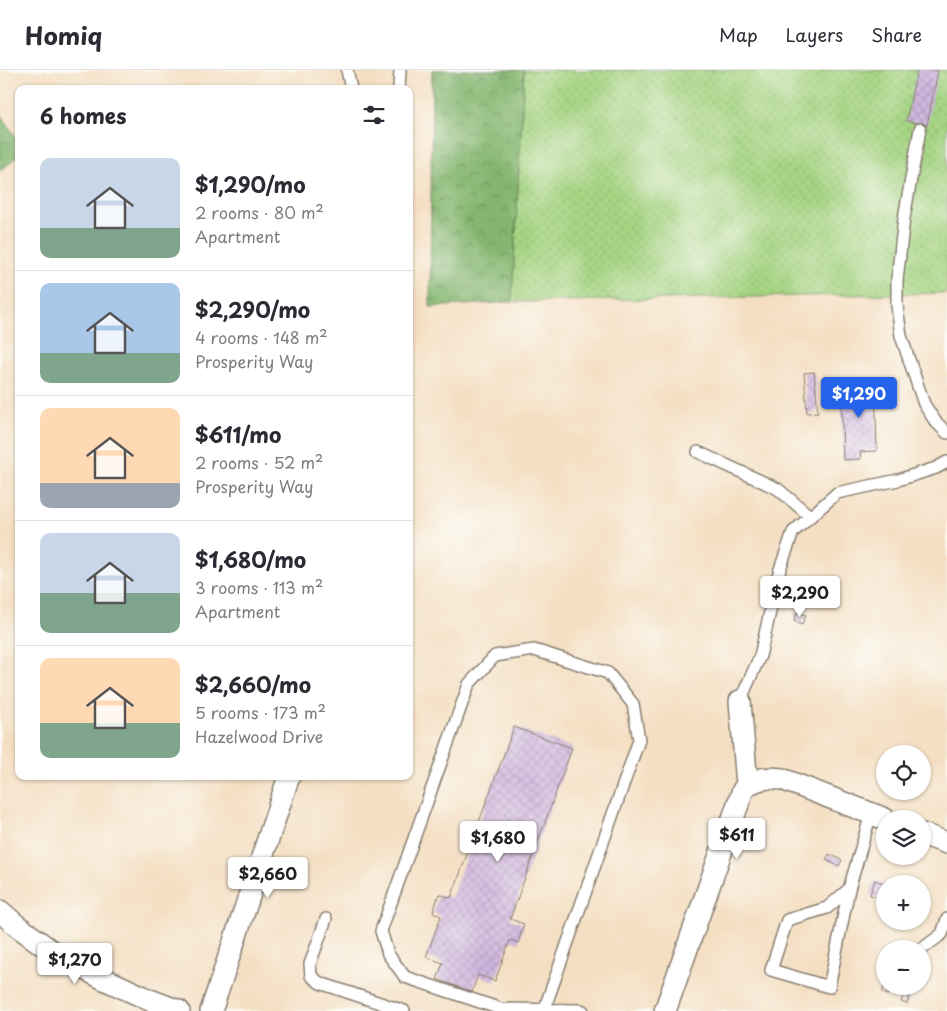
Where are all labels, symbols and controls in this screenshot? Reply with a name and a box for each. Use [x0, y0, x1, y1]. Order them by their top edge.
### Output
text: Homiq [25, 17, 102, 53]
text: Map [719, 21, 758, 48]
text: Layers [786, 21, 843, 48]
text: Share [871, 21, 922, 48]
text: 6 homes [40, 99, 126, 131]
icon: filters [360, 101, 388, 129]
text: $1,290/mo [195, 168, 305, 200]
icon: home [80, 178, 140, 238]
text: 2 rooms · 80 m² [195, 200, 324, 224]
text: Apartment [195, 224, 280, 248]
text: $2,290/mo [195, 293, 310, 325]
icon: home [80, 303, 140, 363]
text: 4 rooms · 148 m² [195, 325, 328, 349]
text: Prosperity Way [195, 349, 313, 373]
pin: $1,290 [818, 376, 900, 419]
text: $1,290 [832, 381, 886, 405]
text: $611/mo [195, 418, 281, 450]
icon: home [80, 428, 140, 488]
text: 2 rooms · 52 m² [195, 450, 323, 474]
text: Prosperity Way [195, 474, 313, 498]
text: $1,680/mo [195, 543, 306, 575]
icon: home [80, 553, 140, 613]
text: 3 rooms · 113 m² [195, 575, 323, 599]
pin: $2,290 [759, 576, 841, 618]
text: $2,290 [771, 580, 829, 604]
text: Apartment [195, 599, 280, 623]
text: $2,660/mo [195, 668, 311, 700]
icon: home [80, 678, 140, 738]
text: 5 rooms · 173 m² [195, 700, 326, 724]
text: Hazelwood Drive [195, 724, 323, 748]
map controls [876, 745, 931, 995]
button: locate [876, 745, 931, 800]
button: layers [876, 810, 931, 865]
pin: $611 [707, 818, 767, 860]
pin: $1,680 [457, 820, 539, 863]
text: $611 [719, 822, 755, 846]
text: $1,680 [471, 825, 525, 849]
pin: $2,660 [227, 856, 309, 899]
text: $2,660 [239, 861, 297, 885]
button: + [876, 875, 931, 930]
button: − [876, 940, 931, 995]
pin: $1,270 [34, 942, 116, 985]
text: $1,270 [48, 947, 102, 971]

